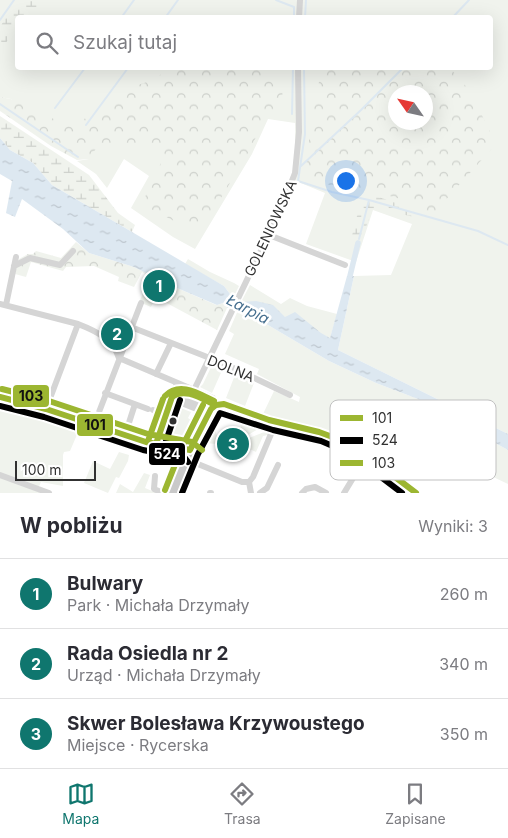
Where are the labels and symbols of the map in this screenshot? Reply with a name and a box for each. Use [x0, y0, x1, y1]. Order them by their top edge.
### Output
north arrow [388, 85, 433, 130]
your location [333, 168, 359, 194]
street label: GOLENIOWSKA [240, 177, 300, 279]
pin: 1 [143, 267, 175, 305]
water label: Łarpia [223, 290, 273, 328]
pin: 2 [101, 315, 133, 353]
street label: DOLNA [205, 351, 257, 385]
line badge: 103 [12, 384, 50, 408]
text: 103 [19, 387, 43, 404]
legend [330, 400, 496, 480]
text: 101 [372, 409, 392, 426]
line badge: 101 [76, 413, 114, 437]
text: 101 [84, 416, 106, 433]
unlabelled marker [168, 416, 178, 426]
pin: 3 [217, 425, 249, 463]
text: 524 [372, 431, 398, 448]
line badge: 524 [148, 442, 186, 466]
text: 524 [153, 445, 181, 462]
text: 103 [372, 454, 395, 471]
scale bar [15, 458, 96, 481]

